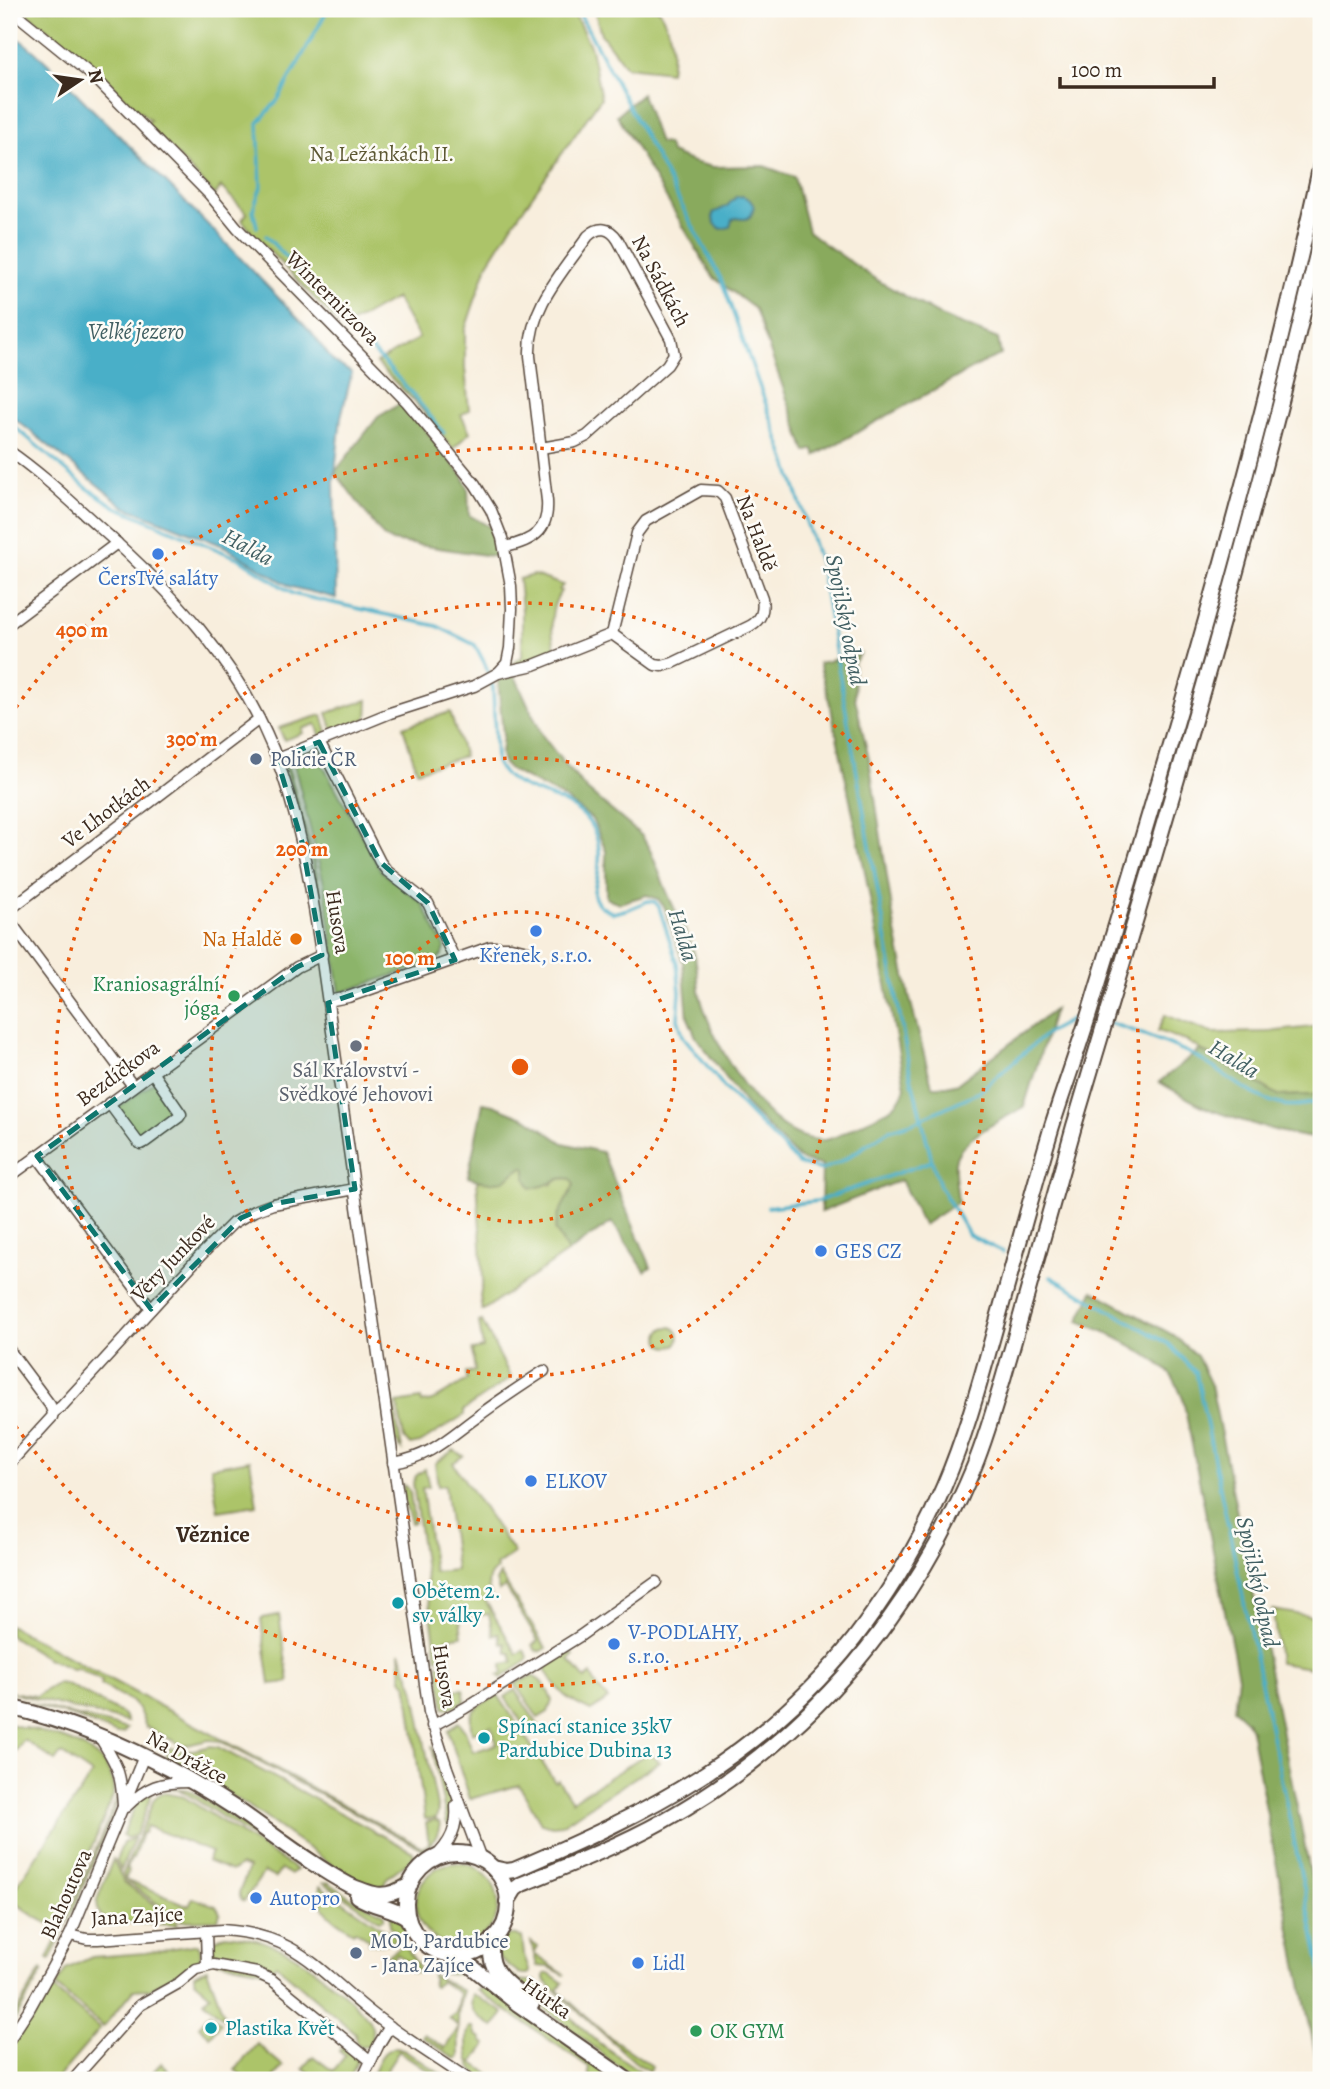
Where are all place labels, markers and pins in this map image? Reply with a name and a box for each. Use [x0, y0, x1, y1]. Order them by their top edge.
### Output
marker: ČersTvé saláty [150, 546, 166, 562]
place label: ČersTvé saláty [98, 564, 219, 592]
place label: Policie ČR [270, 745, 357, 773]
marker: Policie ČR [248, 751, 264, 767]
marker: Křenek, s.r.o. [528, 923, 544, 939]
place label: Na Haldě [202, 925, 282, 953]
marker: Na Haldě [288, 931, 304, 947]
place label: Křenek, s.r.o. [479, 941, 593, 969]
place label: Kraniosagrální jóga [92, 970, 220, 1022]
marker: Kraniosagrální jóga [226, 988, 242, 1004]
marker: Sál Království - Svědkové Jehovovi [348, 1038, 364, 1054]
centre of rings [508, 1055, 532, 1079]
place label: Sál Království - Svědkové Jehovovi [279, 1056, 433, 1108]
place label: GES CZ [835, 1237, 902, 1265]
marker: GES CZ [813, 1243, 829, 1259]
place label: ELKOV [545, 1467, 607, 1495]
marker: ELKOV [523, 1473, 539, 1489]
place label: Obětem 2. sv. války [412, 1577, 501, 1629]
marker: Obětem 2. sv. války [390, 1595, 406, 1611]
place label: V-PODLAHY, s.r.o. [627, 1618, 742, 1670]
marker: V-PODLAHY, s.r.o. [606, 1636, 622, 1652]
place label: Spínací stanice 35kV Pardubice Dubina 13 [498, 1712, 672, 1764]
marker: Spínací stanice 35kV Pardubice Dubina 13 [476, 1730, 492, 1746]
place label: Autopro [269, 1884, 340, 1912]
marker: Autopro [248, 1890, 264, 1906]
place label: MOL, Pardubice - Jana Zajíce [370, 1927, 509, 1979]
marker: MOL, Pardubice - Jana Zajíce [348, 1945, 364, 1961]
place label: Lidl [652, 1949, 685, 1977]
marker: Lidl [630, 1955, 646, 1971]
place label: Plastika Květ [225, 2014, 335, 2042]
place label: OK GYM [710, 2017, 785, 2045]
marker: Plastika Květ [203, 2020, 219, 2036]
marker: OK GYM [688, 2023, 704, 2039]

